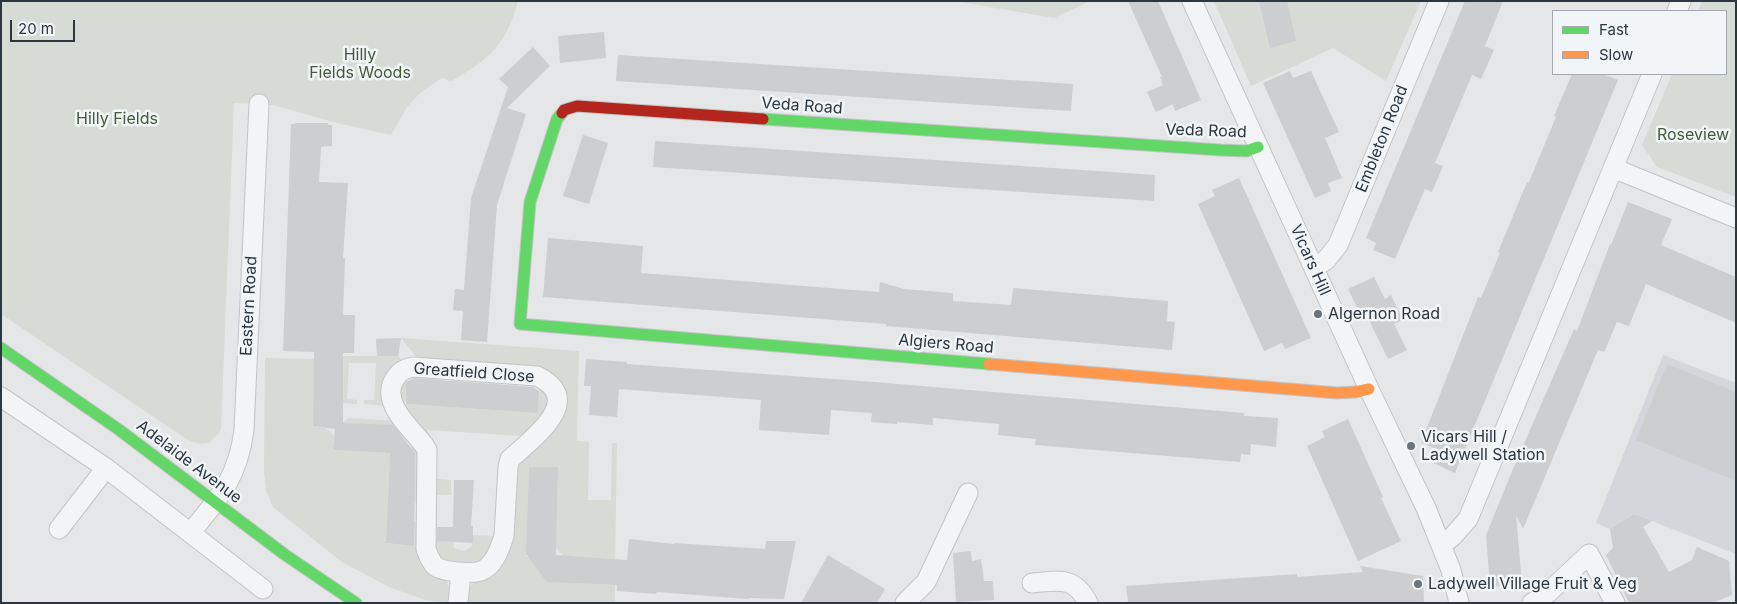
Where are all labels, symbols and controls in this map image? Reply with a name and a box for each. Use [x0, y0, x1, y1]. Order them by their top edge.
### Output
scale bar [12, 10, 78, 42]
legend [1552, 10, 1727, 75]
text: 20 m [18, 19, 54, 38]
text: Fast [1599, 20, 1629, 39]
park label: Hilly Fields Woods [309, 45, 411, 83]
text: Slow [1599, 45, 1633, 64]
street label: Embleton Road [1352, 83, 1412, 195]
street label: Veda Road [761, 94, 843, 118]
park label: Hilly Fields [76, 109, 158, 129]
street label: Veda Road [1165, 120, 1247, 142]
park label: Roseview [1657, 125, 1729, 145]
street label: Vicars Hill [1286, 222, 1334, 298]
street label: Eastern Road [237, 255, 261, 357]
place label: Algernon Road [1328, 304, 1440, 324]
marker: Algernon Road [1312, 308, 1324, 320]
street label: Algiers Road [898, 330, 994, 358]
street label: Greatfield Close [413, 359, 535, 387]
street label: Adelaide Avenue [133, 416, 245, 508]
place label: Vicars Hill / Ladywell Station [1421, 427, 1545, 465]
marker: Vicars Hill / Ladywell Station [1405, 440, 1417, 452]
place label: Ladywell Village Fruit & Veg [1428, 574, 1637, 594]
marker: Ladywell Village Fruit & Veg [1412, 578, 1424, 590]

